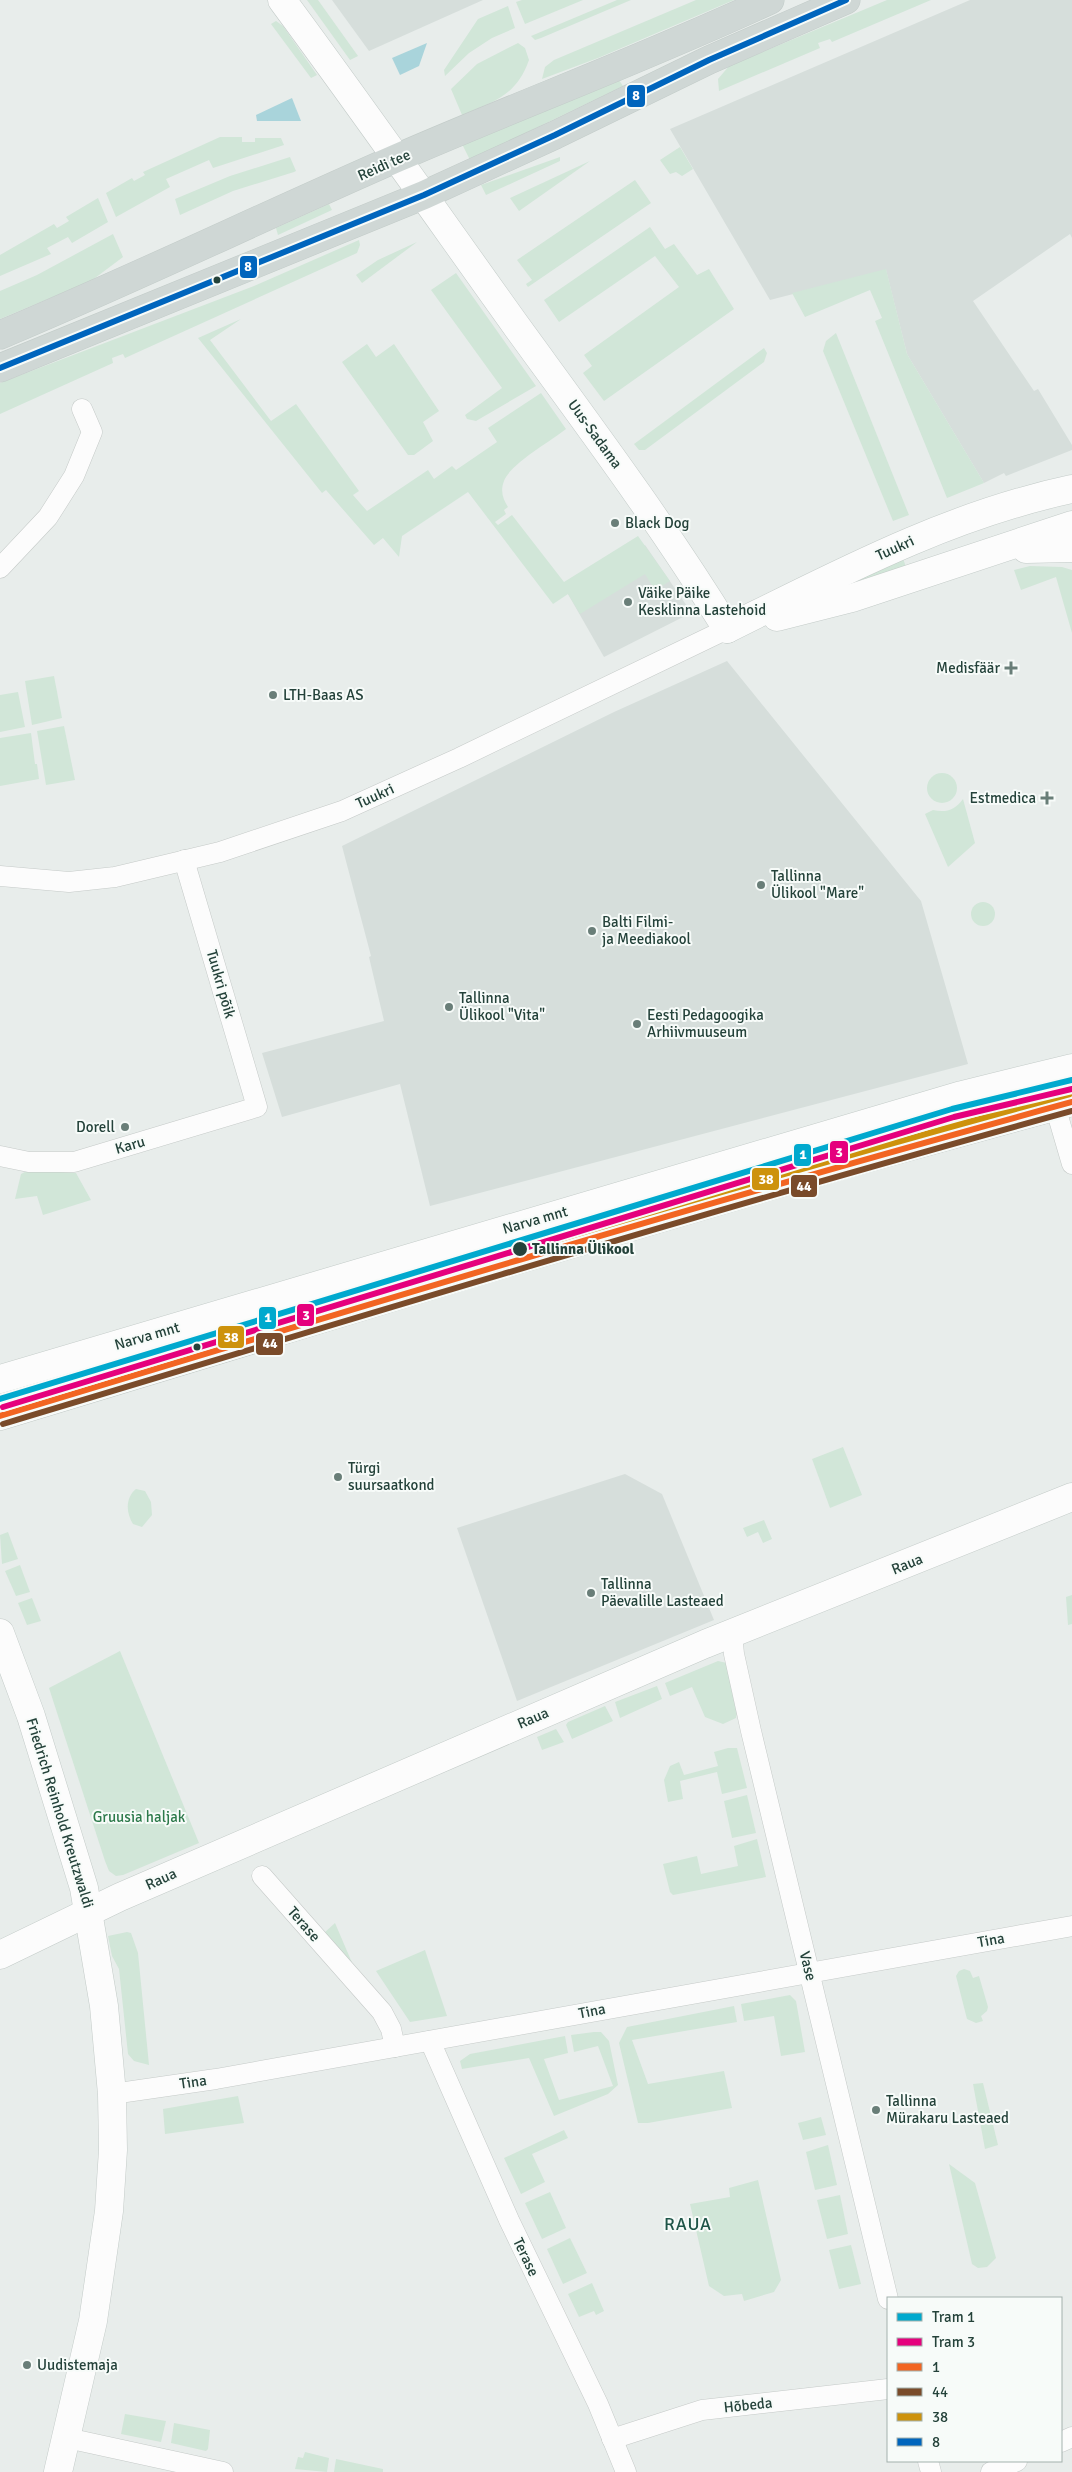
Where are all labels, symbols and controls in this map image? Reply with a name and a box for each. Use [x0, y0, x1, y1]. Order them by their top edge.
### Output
line badge: 8 [626, 84, 646, 108]
text: 8 [632, 87, 640, 104]
street label: Reidi tee [355, 145, 413, 185]
line badge: 8 [239, 255, 258, 279]
text: 8 [244, 258, 252, 275]
unlabelled marker [212, 275, 222, 285]
street label: Uus-Sadama [564, 396, 626, 472]
place label: Black Dog [625, 514, 689, 532]
marker: Black Dog [609, 517, 621, 529]
street label: Tuukri [873, 532, 917, 564]
place label: Väike Päike Kesklinna Lastehoid [638, 584, 766, 619]
marker: Väike Päike Kesklinna Lastehoid [622, 596, 634, 608]
place label: Medisfäär [936, 659, 1000, 677]
marker: Medisfäär [1004, 661, 1018, 675]
place label: LTH-Baas AS [283, 686, 364, 704]
marker: LTH-Baas AS [267, 689, 279, 701]
street label: Tuukri [353, 780, 397, 812]
place label: Estmedica [970, 789, 1036, 807]
marker: Estmedica [1040, 791, 1054, 805]
place label: Tallinna Ülikool "Mare" [771, 867, 864, 902]
marker: Tallinna Ülikool "Mare" [755, 879, 767, 891]
place label: Balti Filmi- ja Meediakool [602, 913, 691, 948]
marker: Balti Filmi- ja Meediakool [586, 925, 598, 937]
street label: Tuukri põik [203, 948, 240, 1021]
place label: Tallinna Ülikool "Vita" [459, 989, 545, 1024]
marker: Tallinna Ülikool "Vita" [443, 1001, 455, 1013]
place label: Eesti Pedagoogika Arhiivmuuseum [647, 1006, 764, 1041]
marker: Eesti Pedagoogika Arhiivmuuseum [631, 1018, 643, 1030]
place label: Dorell [76, 1118, 115, 1136]
marker: Dorell [119, 1121, 131, 1133]
street label: Karu [113, 1132, 147, 1158]
line badge: 3 [829, 1140, 849, 1164]
line badge: 1 [793, 1143, 812, 1167]
text: 3 [835, 1144, 843, 1161]
text: 1 [799, 1146, 807, 1163]
line badge: 38 [751, 1167, 780, 1191]
text: 38 [758, 1171, 774, 1188]
line badge: 44 [790, 1174, 818, 1198]
text: 44 [796, 1178, 812, 1195]
street label: Narva mnt [500, 1202, 570, 1238]
marker: Tallinna Ülikool [511, 1240, 529, 1258]
place label: Tallinna Ülikool [532, 1240, 635, 1258]
line badge: 3 [296, 1303, 315, 1327]
line badge: 1 [258, 1306, 277, 1330]
text: 3 [302, 1307, 310, 1324]
text: 1 [264, 1309, 272, 1326]
street label: Narva mnt [112, 1318, 182, 1354]
line badge: 38 [217, 1325, 245, 1349]
text: 38 [223, 1329, 239, 1346]
line badge: 44 [255, 1332, 284, 1356]
text: 44 [262, 1335, 278, 1352]
unlabelled marker [192, 1342, 202, 1352]
place label: Türgi suursaatkond [348, 1459, 435, 1494]
marker: Türgi suursaatkond [332, 1471, 344, 1483]
street label: Raua [889, 1550, 925, 1578]
place label: Tallinna Päevalille Lasteaed [601, 1575, 724, 1610]
marker: Tallinna Päevalille Lasteaed [585, 1587, 597, 1599]
street label: Raua [515, 1703, 551, 1733]
street label: Friedrich Reinhold Kreutzwaldi [22, 1716, 98, 1910]
park label: Gruusia haljak [93, 1808, 186, 1826]
street label: Raua [143, 1864, 179, 1894]
street label: Terase [284, 1903, 324, 1945]
street label: Tina [976, 1929, 1006, 1951]
street label: Vase [796, 1949, 820, 1983]
street label: Tina [577, 2000, 607, 2022]
street label: Tina [178, 2071, 208, 2093]
place label: Tallinna Mürakaru Lasteaed [886, 2092, 1009, 2127]
marker: Tallinna Mürakaru Lasteaed [870, 2104, 882, 2116]
district label: RAUA [664, 2213, 712, 2235]
street label: Terase [509, 2235, 543, 2279]
legend [887, 2297, 1062, 2462]
text: Tram 1 [932, 2308, 975, 2326]
text: Tram 3 [932, 2333, 975, 2351]
place label: Uudistemaja [37, 2356, 118, 2374]
text: 1 [932, 2358, 940, 2376]
marker: Uudistemaja [21, 2359, 33, 2371]
text: 44 [932, 2383, 948, 2401]
street label: Hõbeda [723, 2393, 773, 2417]
text: 38 [932, 2408, 948, 2426]
text: 8 [932, 2433, 940, 2451]

